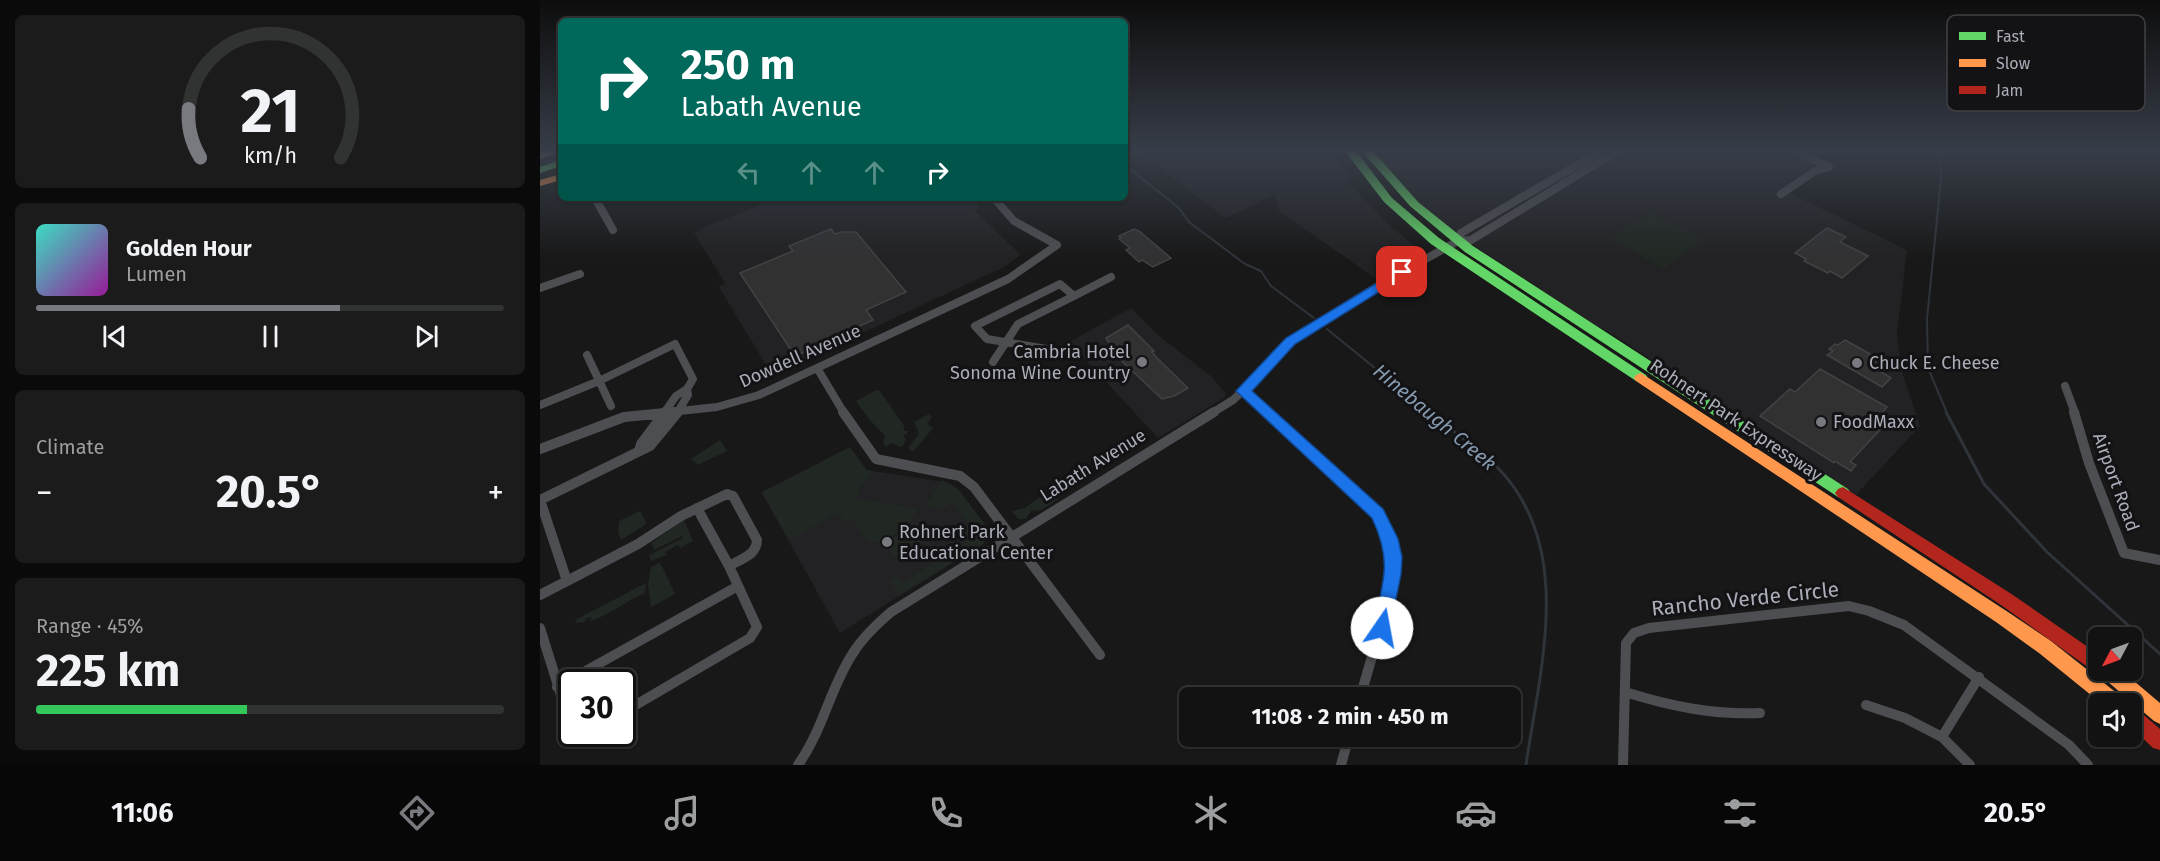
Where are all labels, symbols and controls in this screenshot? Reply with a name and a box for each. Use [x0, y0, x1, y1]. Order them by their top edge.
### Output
legend [1947, 15, 2145, 111]
text: Fast [1996, 27, 2025, 46]
text: 250 m [681, 40, 795, 90]
icon: right [582, 42, 660, 120]
text: Slow [1996, 54, 2031, 73]
text: 21 [240, 74, 300, 149]
text: Jam [1996, 81, 2023, 100]
text: Labath Avenue [681, 91, 862, 123]
text: km/h [243, 144, 297, 170]
icon: left [732, 156, 765, 189]
icon: ahead [795, 156, 828, 189]
icon: ahead [858, 156, 891, 189]
icon: right [921, 156, 954, 189]
text: Golden Hour [126, 235, 252, 262]
pin [1376, 246, 1427, 297]
icon: arrive [1385, 255, 1418, 288]
text: Lumen [126, 262, 187, 286]
street label: Dowdell Avenue [736, 319, 864, 393]
icon: previous [98, 320, 131, 353]
icon: pause [254, 320, 287, 353]
icon: next [410, 320, 443, 353]
place label: Cambria Hotel Sonoma Wine Country [950, 341, 1130, 384]
place label: Chuck E. Cheese [1869, 352, 2000, 374]
street label: Rohnert Park Expressway [1646, 354, 1827, 486]
marker: Cambria Hotel Sonoma Wine Country [1135, 355, 1149, 369]
marker: Chuck E. Cheese [1850, 356, 1864, 370]
water label: Hinebaugh Creek [1369, 359, 1501, 475]
place label: FoodMaxx [1833, 411, 1915, 433]
marker: FoodMaxx [1814, 415, 1828, 429]
street label: Labath Avenue [1036, 424, 1150, 506]
street label: Airport Road [2088, 430, 2144, 534]
text: Climate [36, 435, 104, 459]
text: 20.5° [216, 465, 324, 519]
text: − [36, 473, 53, 513]
text: + [488, 473, 504, 513]
place label: Rohnert Park Educational Center [899, 521, 1053, 564]
marker: Rohnert Park Educational Center [880, 535, 894, 549]
street label: Rancho Verde Circle [1650, 576, 1840, 622]
position arrow [1350, 596, 1414, 660]
text: Range · 45% [36, 614, 143, 638]
north arrow [2088, 627, 2142, 681]
map controls [2088, 627, 2142, 747]
text: 225 km [36, 644, 180, 698]
speed limit sign: 30 [558, 669, 636, 747]
button: sound [2088, 693, 2142, 747]
text: 11:08 · 2 min · 450 m [1251, 703, 1449, 730]
icon: directions [396, 792, 438, 834]
icon: music [661, 792, 703, 834]
icon: phone [925, 792, 967, 834]
icon: climate [1190, 792, 1232, 834]
icon: car [1455, 792, 1497, 834]
icon: filters [1719, 792, 1761, 834]
text: 11:06 [111, 797, 173, 829]
text: 20.5° [1984, 797, 2049, 829]

